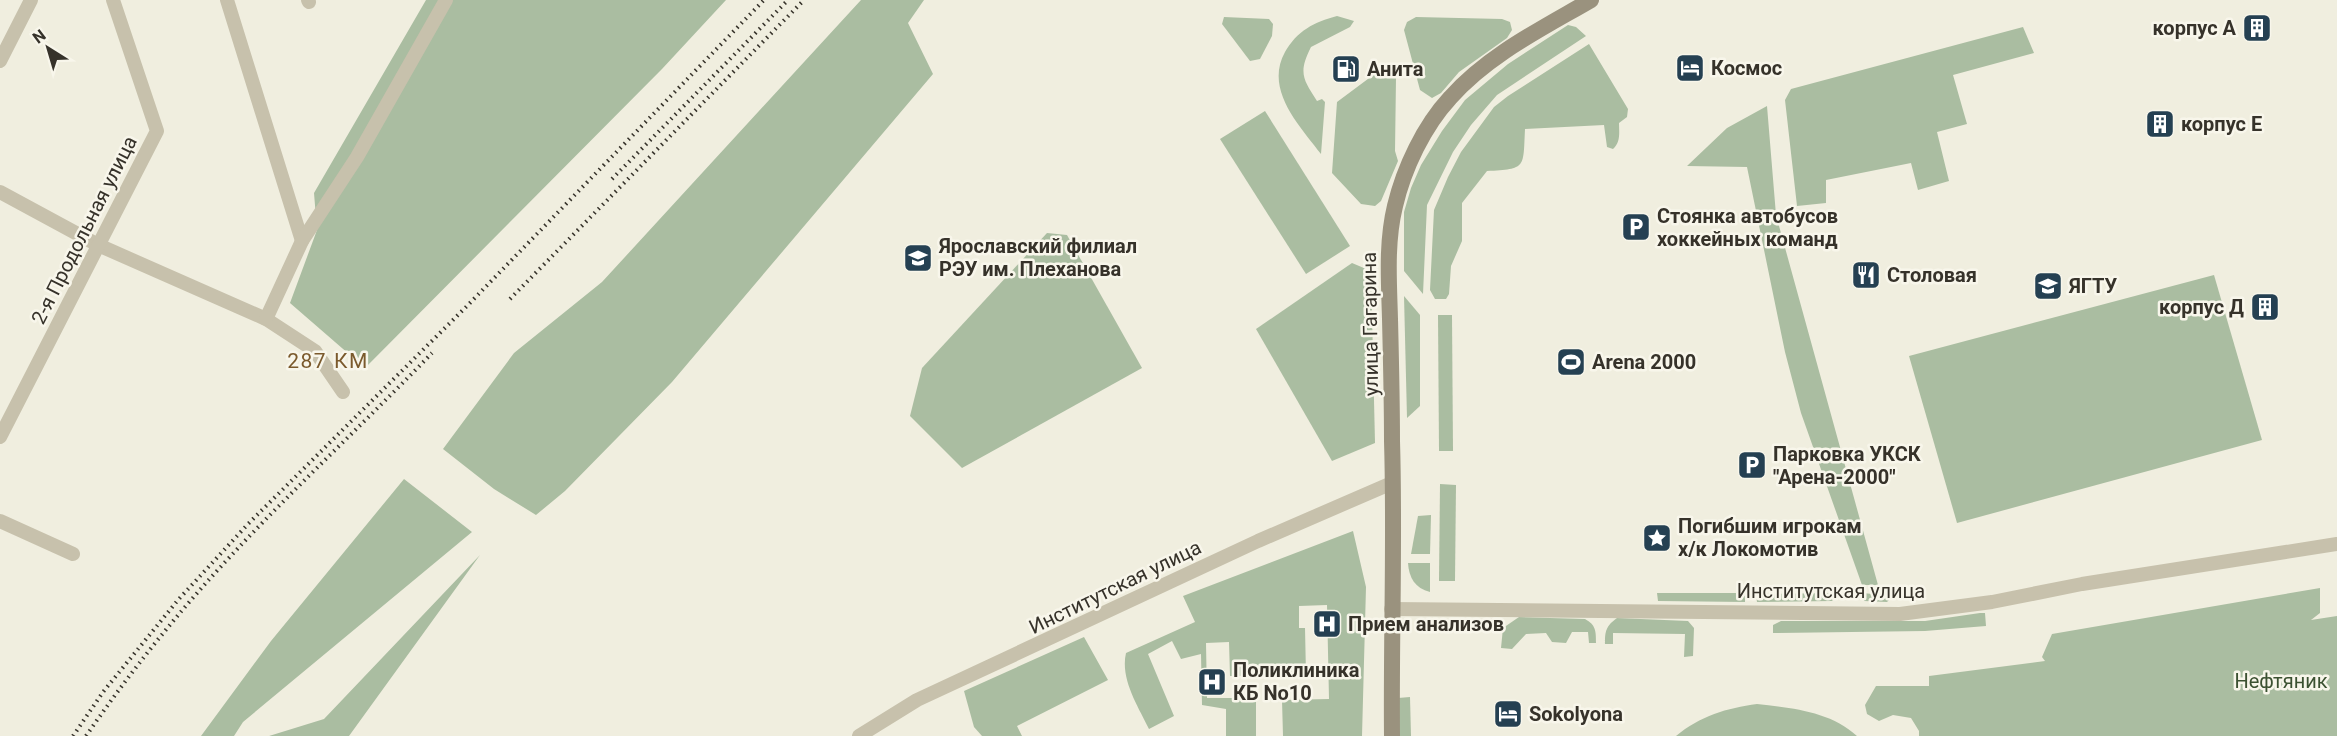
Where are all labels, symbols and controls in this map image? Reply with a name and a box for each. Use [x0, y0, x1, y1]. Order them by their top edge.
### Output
building icon: корпус А [2241, 12, 2273, 44]
place label: корпус А [2153, 16, 2237, 40]
north arrow [18, 18, 78, 78]
text: N [29, 25, 50, 47]
hotel icon: Космос [1674, 52, 1706, 84]
fuel station icon: Анита [1330, 53, 1362, 85]
place label: Космос [1711, 56, 1782, 80]
place label: Анита [1367, 57, 1424, 81]
building icon: корпус Е [2144, 108, 2176, 140]
place label: корпус Е [2181, 112, 2262, 136]
street label: 2-я Продольная улица [26, 132, 142, 328]
place label: Стоянка автобусов хоккейных команд [1657, 204, 1838, 251]
parking icon: Стоянка автобусов хоккейных команд [1620, 211, 1652, 243]
place label: Ярославский филиал РЭУ им. Плеханова [938, 234, 1137, 281]
school or university icon: Ярославский филиал РЭУ им. Плеханова [902, 242, 934, 274]
street label: улица Гагарина [1357, 252, 1383, 396]
restaurant icon: Столовая [1850, 259, 1882, 291]
place label: Столовая [1887, 263, 1977, 287]
school or university icon: ЯГТУ [2032, 270, 2064, 302]
place label: ЯГТУ [2068, 274, 2117, 298]
building icon: корпус Д [2249, 291, 2281, 323]
place label: корпус Д [2159, 295, 2244, 319]
sports icon: Arena 2000 [1555, 346, 1587, 378]
district label: 287 КМ [287, 349, 369, 373]
place label: Arena 2000 [1592, 350, 1696, 374]
place label: Парковка УКСК "Арена-2000" [1773, 442, 1922, 489]
parking icon: Парковка УКСК "Арена-2000" [1736, 449, 1768, 481]
place label: Погибшим игрокам х/к Локомотив [1678, 514, 1862, 561]
place icon: Погибшим игрокам х/к Локомотив [1641, 522, 1673, 554]
street label: Институтская улица [1025, 535, 1205, 639]
street label: Институтская улица [1737, 579, 1925, 603]
hospital icon: Прием анализов [1311, 608, 1343, 640]
place label: Прием анализов [1348, 612, 1504, 636]
place label: Поликлиника КБ No10 [1233, 658, 1360, 705]
hospital icon: Поликлиника КБ No10 [1196, 666, 1228, 698]
park label: Нефтяник [2234, 669, 2328, 693]
hotel icon: Sokolyona [1492, 698, 1524, 730]
place label: Sokolyona [1529, 702, 1623, 726]

